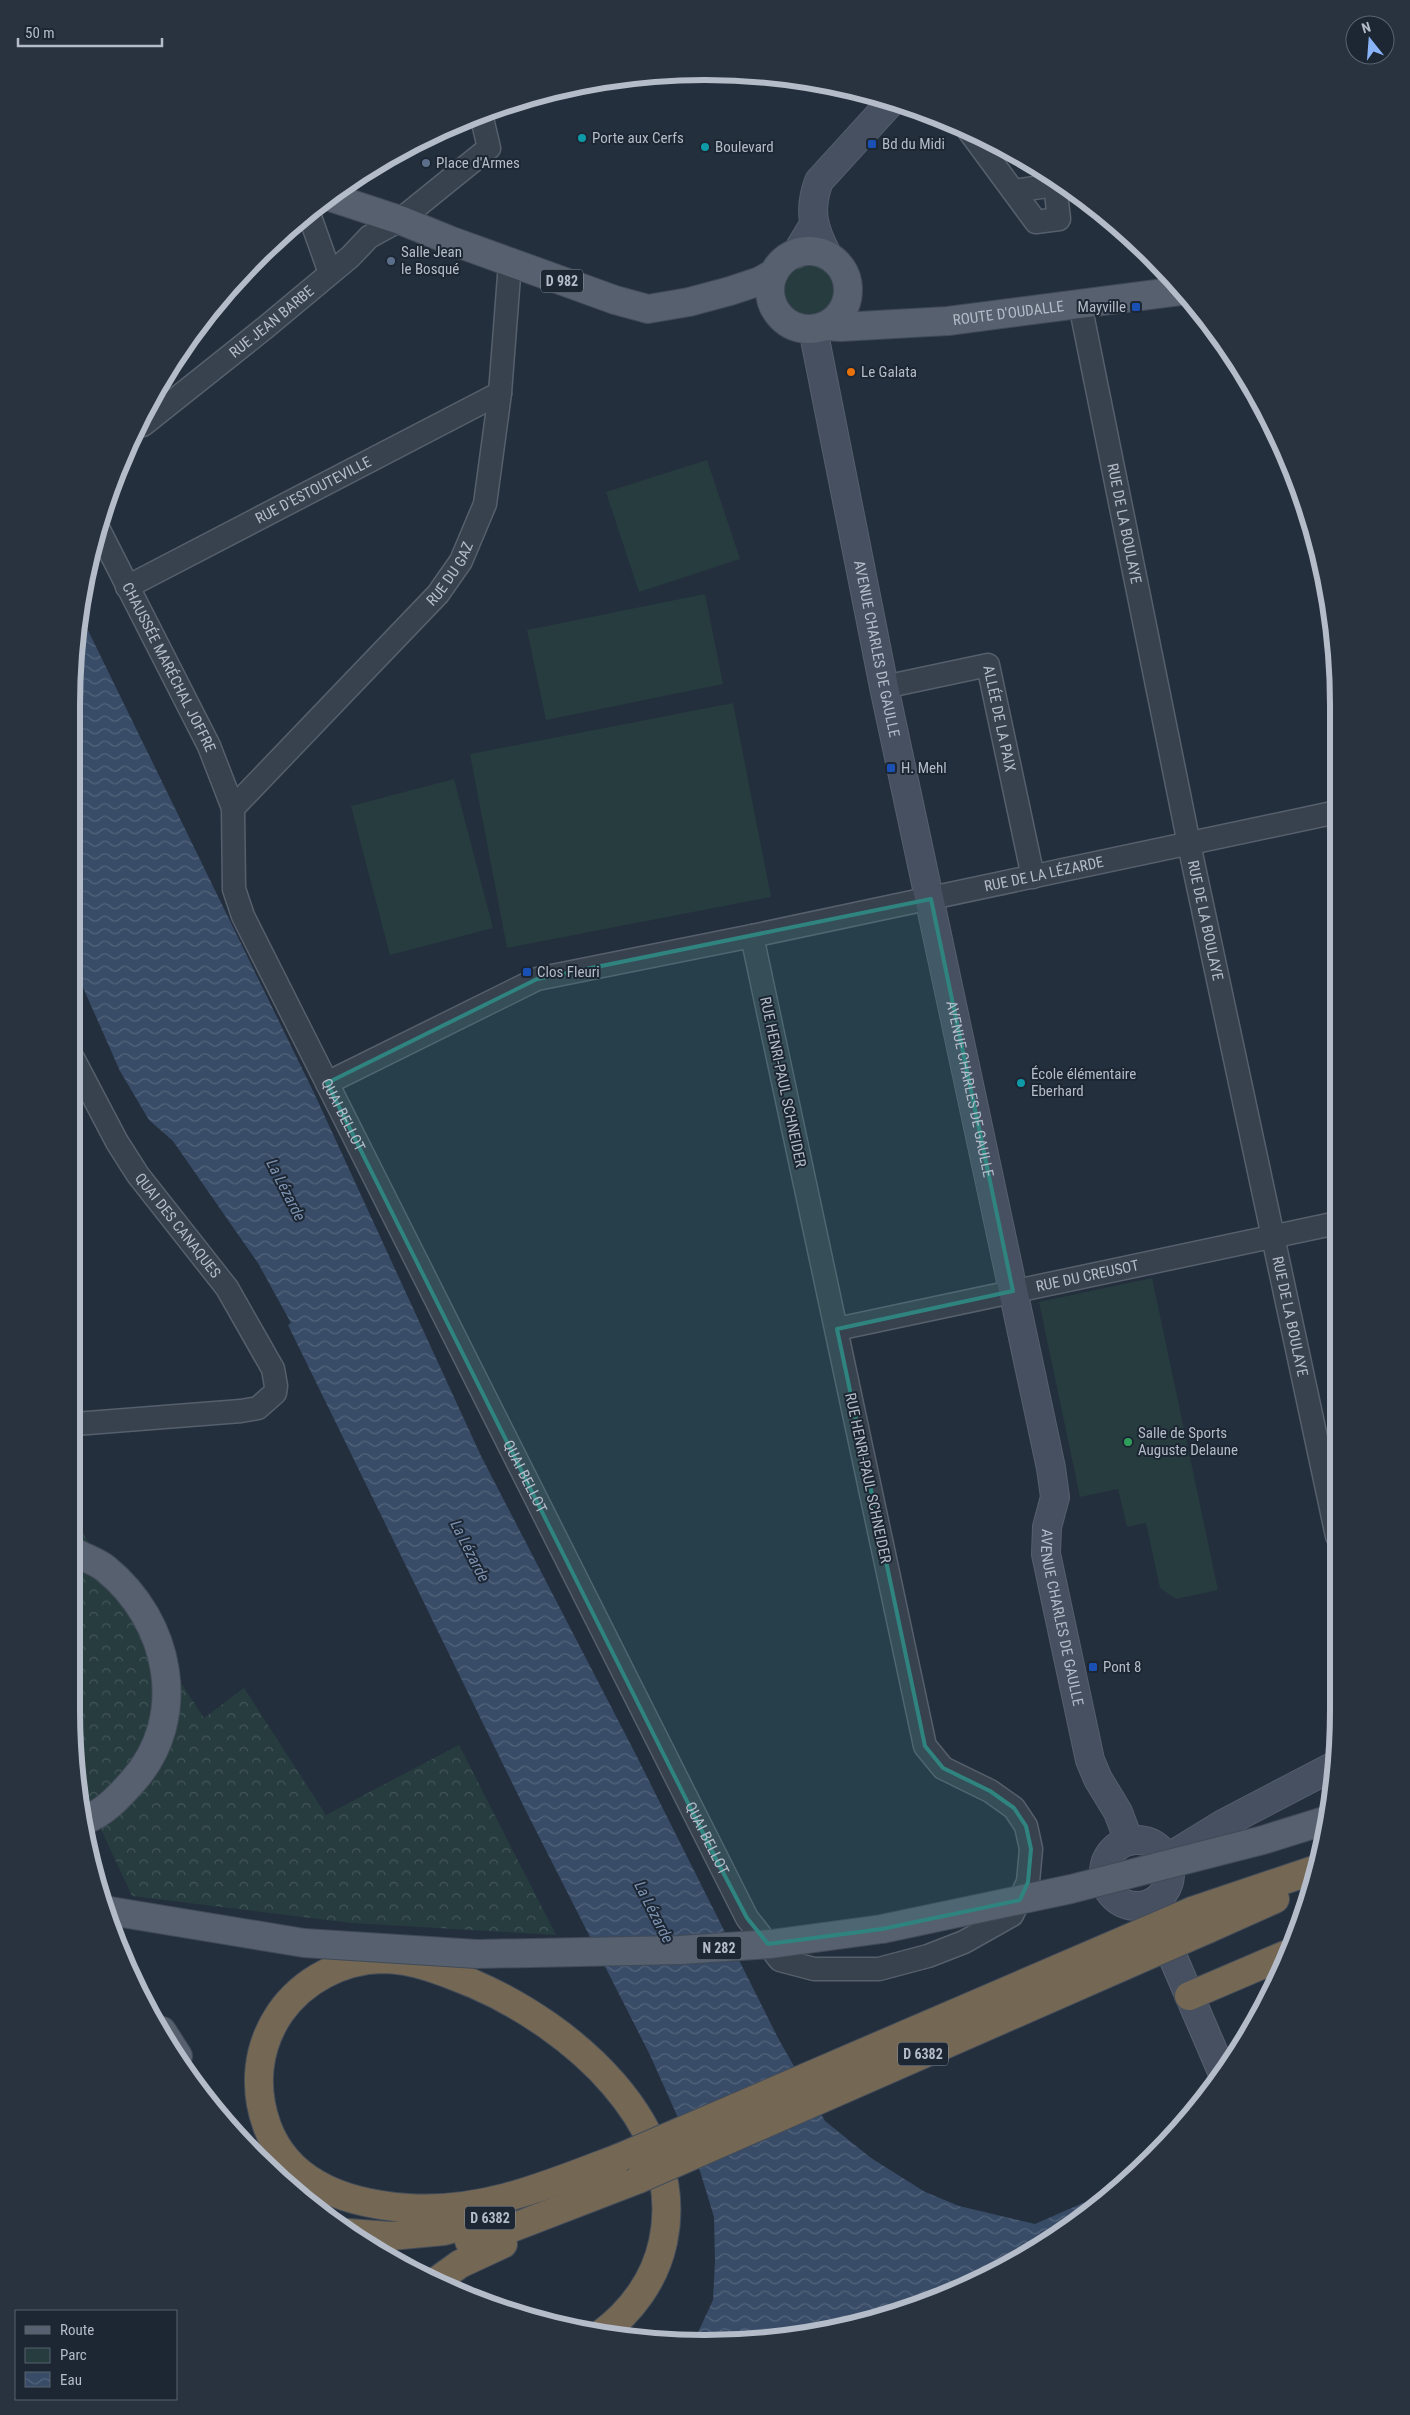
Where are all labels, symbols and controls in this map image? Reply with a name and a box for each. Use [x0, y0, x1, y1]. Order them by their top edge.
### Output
scale bar [18, 15, 161, 47]
north arrow [1345, 15, 1395, 65]
text: N [1360, 19, 1373, 36]
text: 50 m [25, 24, 55, 42]
place label: Porte aux Cerfs [592, 129, 684, 147]
marker: Porte aux Cerfs [576, 132, 588, 144]
place label: Bd du Midi [882, 135, 945, 153]
place label: Boulevard [715, 138, 774, 156]
marker: Bd du Midi [866, 138, 878, 150]
marker: Boulevard [699, 141, 711, 153]
place label: Place d'Armes [436, 154, 520, 172]
marker: Place d'Armes [420, 157, 432, 169]
place label: Salle Jean le Bosqué [401, 243, 462, 278]
marker: Salle Jean le Bosqué [385, 255, 397, 267]
road number: D 982 [541, 270, 583, 292]
street label: RUE JEAN BARBE [226, 282, 318, 362]
street label: ROUTE D'OUDALLE [952, 297, 1065, 329]
place label: Mayville [1078, 298, 1126, 316]
marker: Mayville [1130, 301, 1142, 313]
place label: Le Galata [861, 363, 917, 381]
marker: Le Galata [845, 366, 857, 378]
street label: RUE D'ESTOUTEVILLE [252, 453, 374, 528]
street label: RUE DE LA BOULAYE [1103, 462, 1145, 585]
street label: RUE DU GAZ [423, 539, 477, 610]
street label: AVENUE CHARLES DE GAULLE [850, 559, 903, 739]
street label: CHAUSSÉE MARÉCHAL JOFFRE [118, 579, 219, 754]
street label: ALLÉE DE LA PAIX [979, 664, 1019, 773]
place label: H. Mehl [901, 759, 947, 777]
marker: H. Mehl [885, 762, 897, 774]
street label: RUE DE LA LÉZARDE [983, 853, 1105, 896]
street label: RUE DE LA BOULAYE [1184, 859, 1227, 982]
place label: Clos Fleuri [537, 963, 600, 981]
marker: Clos Fleuri [521, 966, 533, 978]
street label: RUE HENRI-PAUL SCHNEIDER [756, 995, 810, 1169]
street label: AVENUE CHARLES DE GAULLE [942, 999, 998, 1179]
place label: École élémentaire Eberhard [1031, 1065, 1136, 1100]
street label: QUAI BELLOT [317, 1075, 369, 1155]
marker: École élémentaire Eberhard [1015, 1077, 1027, 1089]
water label: La Lézarde [262, 1156, 310, 1224]
street label: QUAI DES CANAQUES [131, 1170, 225, 1282]
street label: RUE DE LA BOULAYE [1268, 1255, 1312, 1378]
street label: RUE DU CREUSOT [1034, 1256, 1141, 1296]
street label: RUE HENRI-PAUL SCHNEIDER [841, 1391, 895, 1565]
place label: Salle de Sports Auguste Delaune [1138, 1424, 1238, 1459]
marker: Salle de Sports Auguste Delaune [1122, 1436, 1134, 1448]
street label: QUAI BELLOT [499, 1437, 551, 1516]
water label: La Lézarde [446, 1517, 494, 1585]
street label: AVENUE CHARLES DE GAULLE [1037, 1529, 1087, 1708]
place label: Pont 8 [1103, 1658, 1141, 1676]
marker: Pont 8 [1087, 1661, 1099, 1673]
street label: QUAI BELLOT [681, 1799, 733, 1878]
water label: La Lézarde [630, 1878, 678, 1946]
road number: N 282 [696, 1936, 742, 1960]
road number: D 6382 [898, 2042, 948, 2066]
road number: D 6382 [465, 2206, 515, 2230]
legend [15, 2310, 178, 2400]
text: Route [60, 2321, 94, 2339]
text: Parc [60, 2346, 87, 2364]
text: Eau [60, 2371, 82, 2389]

